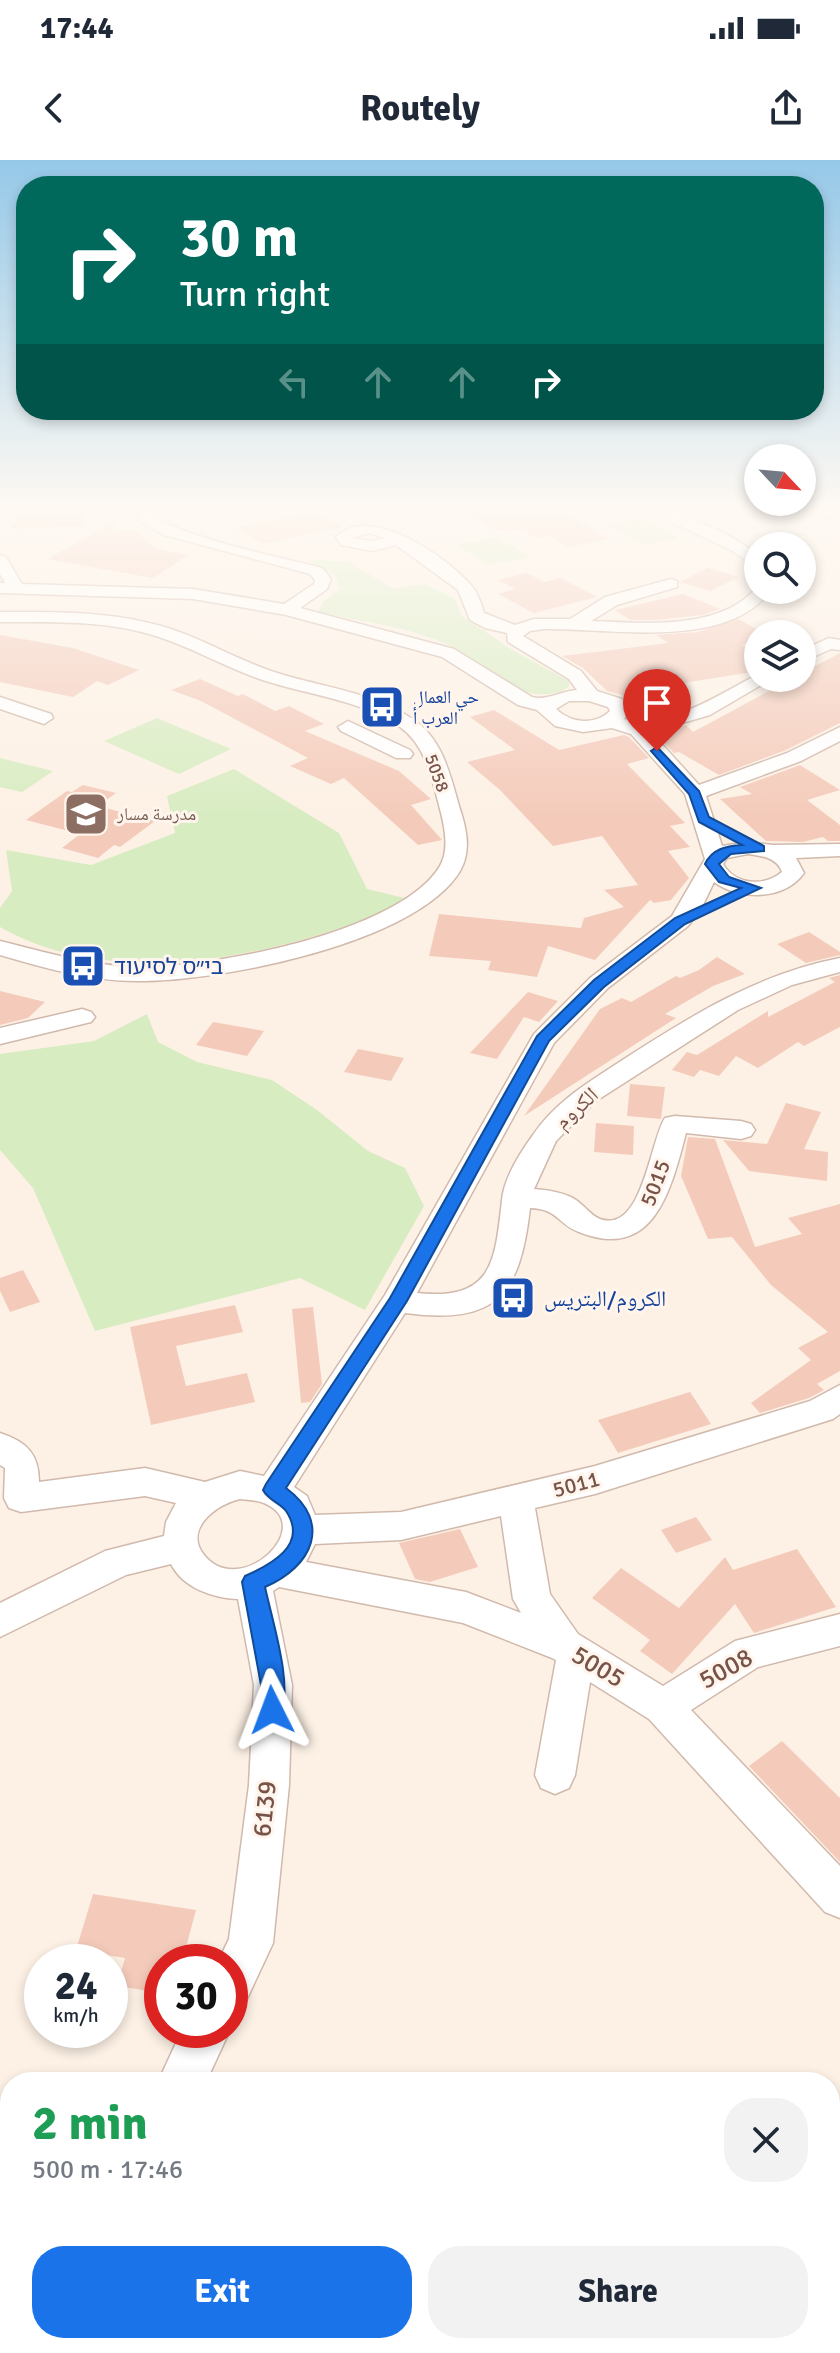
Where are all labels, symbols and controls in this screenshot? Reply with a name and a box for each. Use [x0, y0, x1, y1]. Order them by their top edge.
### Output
text: 17:44 [40, 10, 114, 47]
icon: back [32, 86, 76, 130]
text: Routely [360, 86, 480, 131]
icon: share [764, 86, 808, 130]
text: 30 m [180, 203, 298, 272]
icon: right [48, 208, 152, 312]
text: Turn right [180, 272, 330, 317]
icon: left [272, 360, 316, 404]
icon: ahead [356, 360, 400, 404]
icon: ahead [440, 360, 484, 404]
icon: right [524, 360, 568, 404]
north arrow [744, 444, 816, 516]
map controls [744, 444, 816, 692]
button: search [744, 532, 816, 604]
button: layers [744, 620, 816, 692]
pin [623, 669, 691, 751]
icon: arrive [635, 681, 679, 725]
bus stop icon: حي العمال العرب أ [358, 683, 406, 731]
place label: حي العمال العرب أ [413, 686, 479, 729]
street label: 5058 [420, 751, 454, 795]
school or university icon: مدرسة مسار [62, 790, 110, 838]
place label: مدرسة مسار [116, 803, 196, 825]
bus stop icon: בי״ס לסיעוד [59, 942, 107, 990]
place label: בי״ס לסיעוד [114, 953, 223, 980]
street label: الكروم [548, 1081, 604, 1135]
street label: 5015 [634, 1156, 676, 1210]
bus stop icon: الكروم/البتريس [489, 1274, 537, 1322]
place label: الكروم/البتريس [544, 1285, 666, 1313]
street label: 5011 [550, 1465, 602, 1503]
street label: 5005 [566, 1639, 630, 1695]
street label: 5008 [694, 1641, 758, 1697]
position arrow [230, 1668, 314, 1752]
street label: 6139 [246, 1779, 284, 1839]
speed limit sign: 30 [144, 1944, 248, 2048]
text: 24 [54, 1961, 98, 2011]
text: km/h [53, 2003, 99, 2028]
text: 2 min [32, 2094, 148, 2153]
button: close [724, 2098, 808, 2182]
text: 500 m · 17:46 [32, 2154, 183, 2186]
button: Exit [32, 2246, 412, 2338]
button: Share [428, 2246, 808, 2338]

